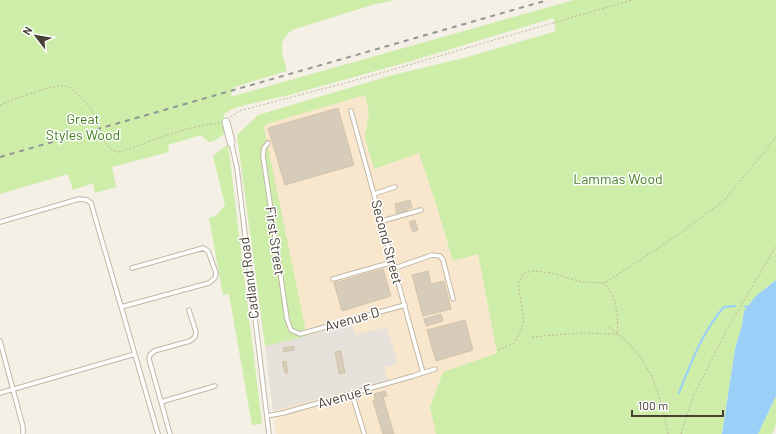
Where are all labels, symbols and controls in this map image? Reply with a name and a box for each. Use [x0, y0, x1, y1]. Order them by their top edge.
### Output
north arrow [16, 16, 56, 56]
text: N [20, 24, 34, 37]
park label: Great Styles Wood [46, 110, 120, 143]
park label: Lammas Wood [573, 170, 663, 187]
street label: Second Street [368, 198, 407, 286]
street label: First Street [262, 205, 289, 276]
street label: Cadland Road [235, 236, 262, 320]
street label: Avenue D [323, 303, 381, 334]
street label: Avenue E [316, 380, 374, 411]
scale bar [632, 392, 723, 418]
text: 100 m [638, 398, 668, 412]

